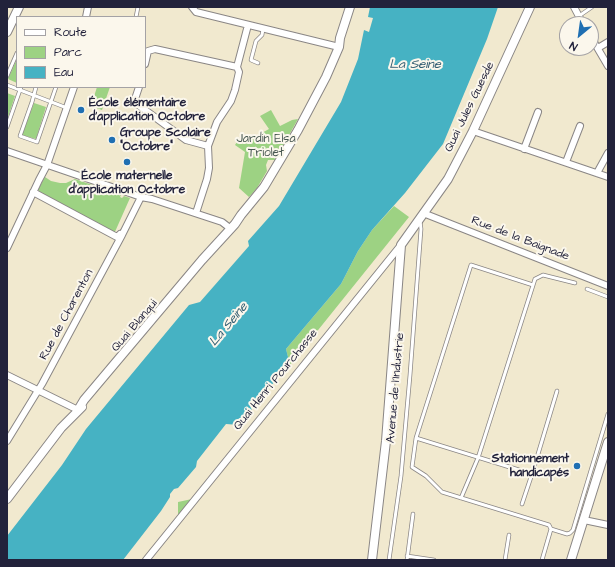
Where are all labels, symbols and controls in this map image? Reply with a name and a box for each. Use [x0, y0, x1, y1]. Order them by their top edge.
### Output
legend [16, 16, 146, 88]
north arrow [559, 16, 599, 56]
text: Route [54, 24, 87, 41]
text: N [567, 38, 580, 54]
text: Parc [54, 44, 82, 61]
water label: La Seine [389, 57, 441, 73]
street label: Quai Jules Guesde [442, 60, 498, 154]
text: Eau [54, 64, 73, 81]
place label: École élémentaire d'application Octobre [89, 96, 205, 124]
marker: École élémentaire d'application Octobre [76, 105, 86, 115]
place label: Groupe Scolaire "Octobre" [120, 126, 211, 154]
park label: Jardin Elsa Triolet [237, 132, 295, 160]
marker: Groupe Scolaire "Octobre" [107, 135, 117, 145]
marker: École maternelle d'application Octobre [122, 157, 132, 167]
place label: École maternelle d'application Octobre [69, 169, 185, 197]
street label: Rue de la Baignade [469, 214, 571, 264]
street label: Rue de Charenton [37, 267, 97, 363]
street label: Quai Blanqui [109, 297, 161, 355]
water label: La Seine [206, 300, 252, 350]
street label: Quai Henri Pourchasse [231, 327, 321, 433]
street label: Avenue de l'Industrie [384, 332, 408, 444]
place label: Stationnement handicapés [492, 452, 569, 480]
marker: Stationnement handicapés [572, 461, 582, 471]

